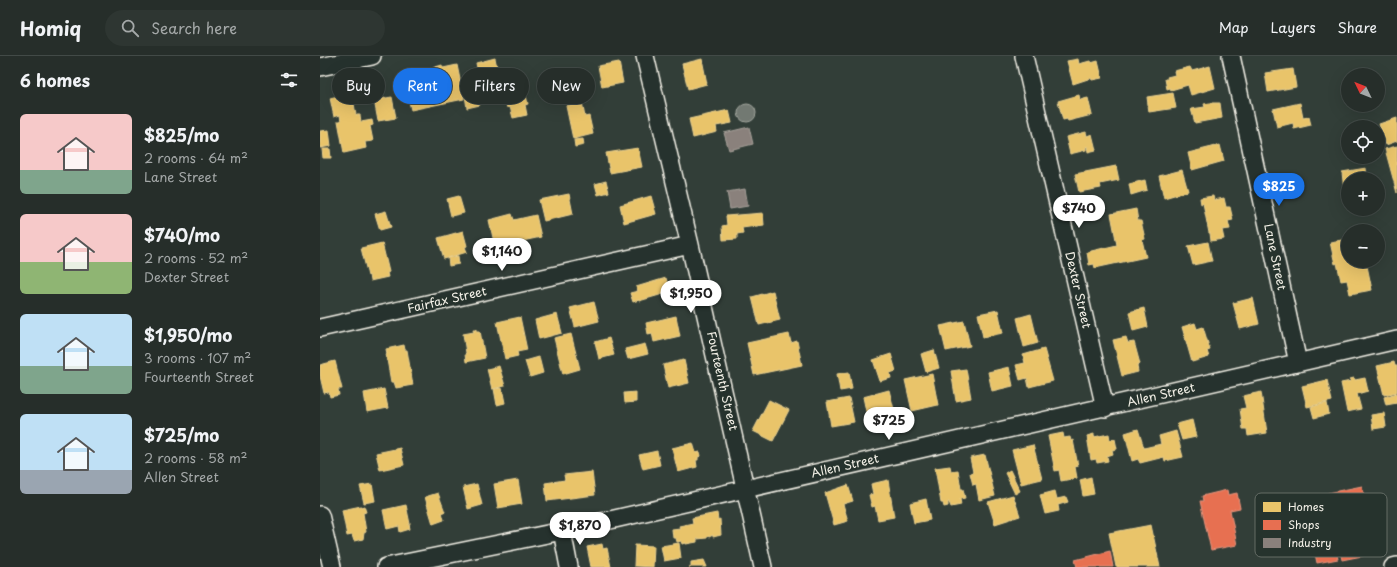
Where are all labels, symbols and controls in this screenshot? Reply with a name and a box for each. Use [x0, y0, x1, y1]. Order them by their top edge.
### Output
search box [105, 10, 385, 46]
text: Homiq [20, 14, 81, 42]
text: Search here [151, 16, 237, 39]
icon: search [119, 17, 141, 39]
text: Map [1219, 17, 1249, 38]
text: Layers [1271, 17, 1316, 38]
text: Share [1338, 17, 1377, 38]
text: 6 homes [20, 67, 90, 93]
chip: Buy [332, 68, 385, 104]
chip: Rent [393, 68, 452, 104]
chip: Filters [460, 68, 529, 104]
chip: New [537, 68, 595, 104]
north arrow [1341, 68, 1385, 112]
map controls [1341, 68, 1385, 268]
icon: filters [278, 69, 300, 91]
button: locate [1341, 120, 1385, 164]
text: $825/mo [144, 122, 219, 148]
icon: home [52, 130, 100, 178]
text: 2 rooms · 64 m² [144, 148, 248, 167]
text: Lane Street [144, 167, 217, 186]
button: + [1341, 172, 1385, 216]
pin: $825 [1255, 173, 1303, 207]
text: $825 [1263, 176, 1296, 195]
pin: $740 [1055, 195, 1103, 229]
text: $740 [1062, 198, 1096, 217]
text: $740/mo [144, 222, 220, 248]
street label: Lane Street [1260, 222, 1292, 292]
button: − [1341, 224, 1385, 268]
icon: home [52, 230, 100, 278]
pin: $1,140 [469, 238, 535, 272]
text: $1,140 [482, 241, 522, 260]
text: 2 rooms · 52 m² [144, 248, 248, 267]
street label: Dexter Street [1061, 250, 1097, 330]
text: Dexter Street [144, 267, 229, 286]
pin: $1,950 [658, 280, 724, 314]
street label: Fairfax Street [405, 281, 488, 317]
text: $1,950 [669, 283, 713, 302]
text: $1,950/mo [144, 322, 232, 348]
street label: Fourteenth Street [703, 329, 743, 432]
icon: home [52, 330, 100, 378]
text: 3 rooms · 107 m² [144, 348, 251, 367]
text: Fourteenth Street [144, 367, 254, 386]
street label: Allen Street [1125, 377, 1197, 411]
pin: $725 [865, 407, 913, 441]
text: $725 [873, 410, 905, 429]
text: $725/mo [144, 422, 219, 448]
icon: home [52, 430, 100, 478]
text: 2 rooms · 58 m² [144, 448, 247, 467]
street label: Allen Street [809, 448, 881, 482]
text: Allen Street [144, 467, 219, 486]
legend [1255, 493, 1387, 557]
text: Homes [1288, 498, 1324, 515]
pin: $1,870 [547, 512, 613, 546]
text: $1,870 [559, 515, 601, 534]
text: Shops [1288, 516, 1319, 533]
text: Industry [1288, 534, 1332, 551]

